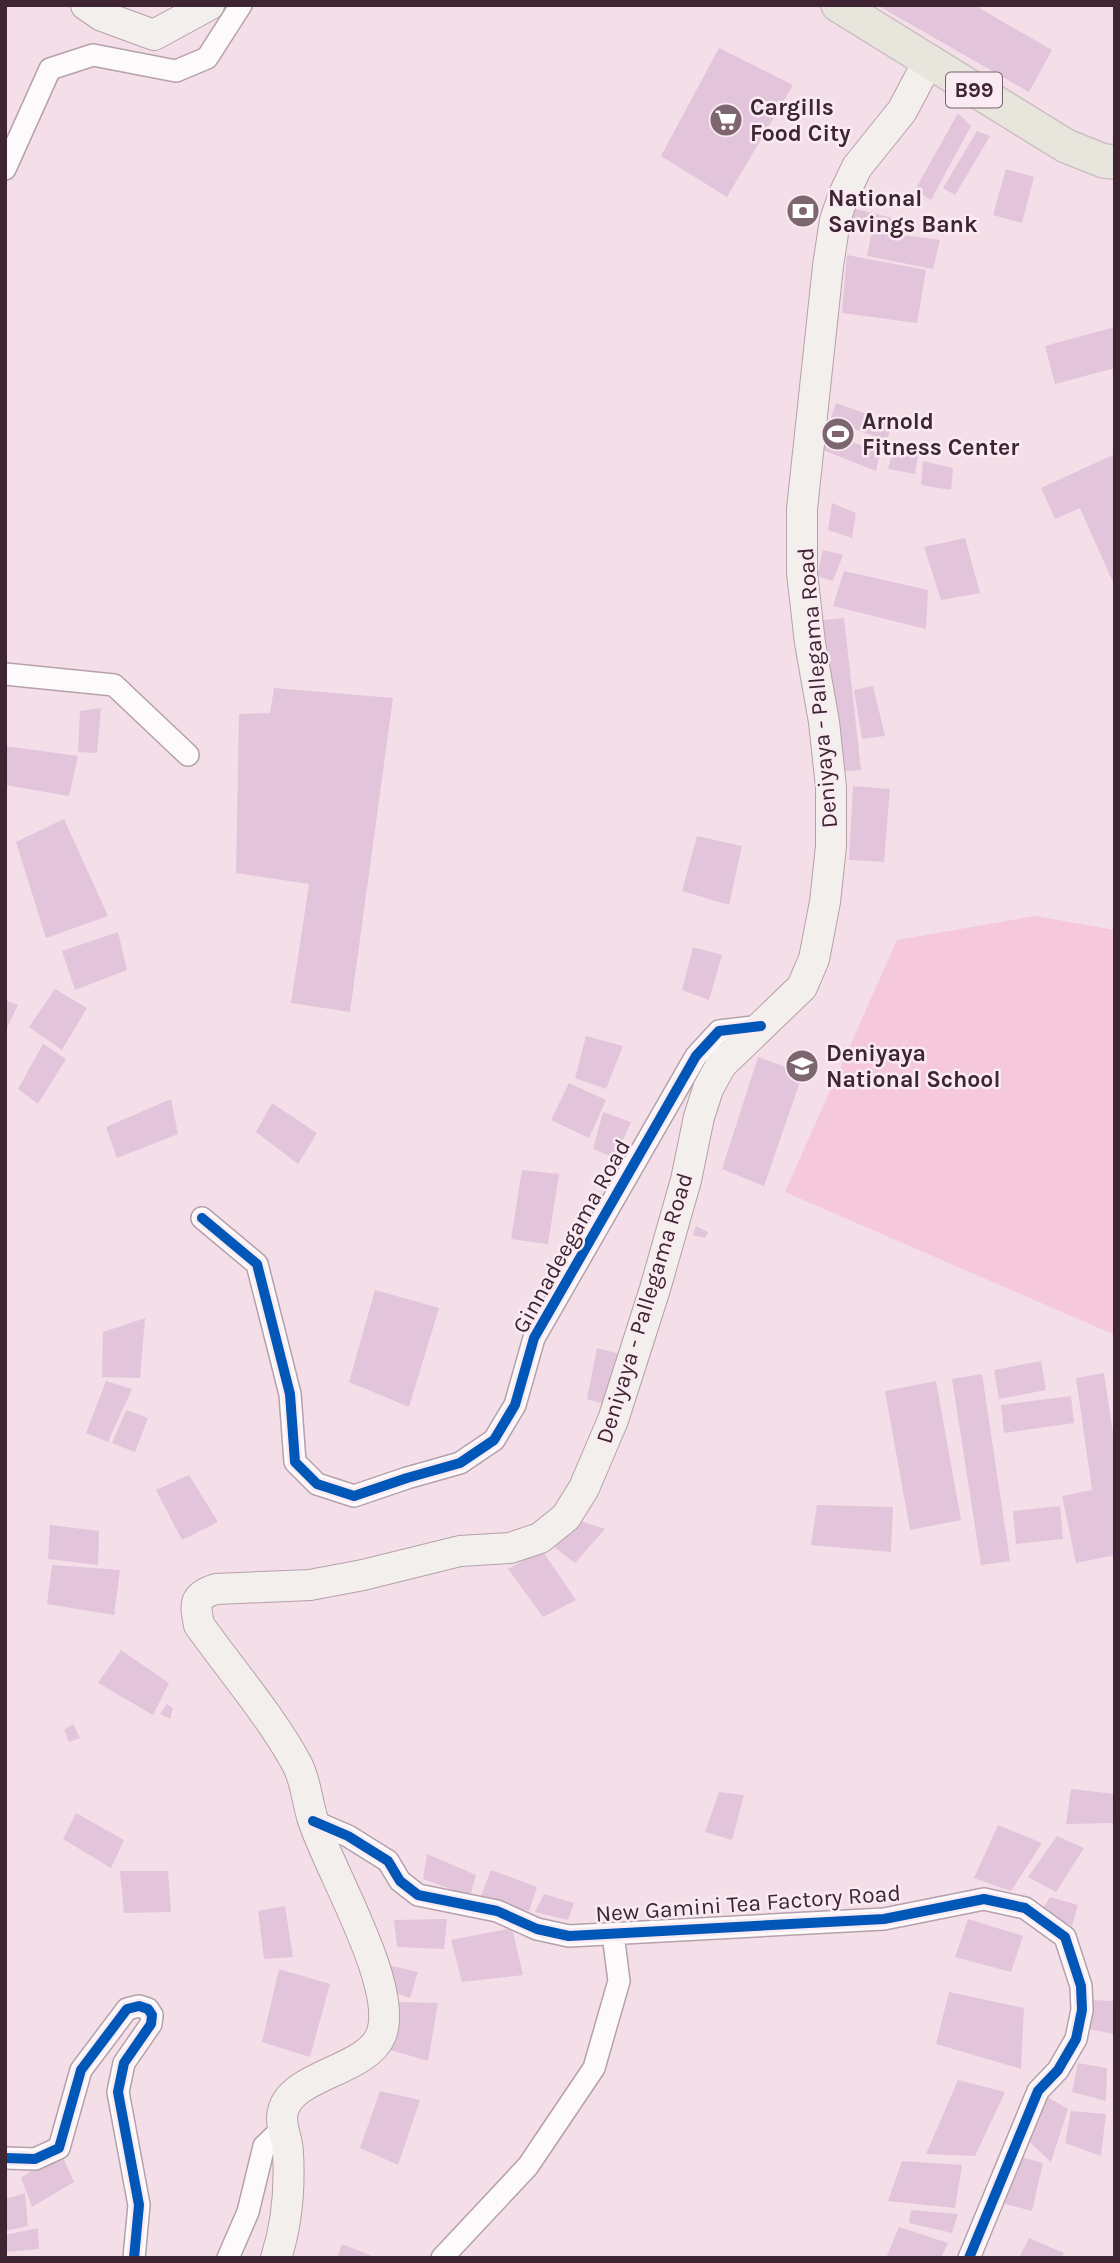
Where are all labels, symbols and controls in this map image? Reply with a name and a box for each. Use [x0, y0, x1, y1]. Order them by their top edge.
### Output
road number: B99 [946, 72, 1002, 108]
place label: Cargills Food City [750, 94, 851, 147]
supermarket icon: Cargills Food City [707, 101, 745, 139]
place label: National Savings Bank [828, 185, 978, 238]
bank icon: National Savings Bank [784, 192, 822, 230]
place label: Arnold Fitness Center [862, 408, 1019, 461]
sports icon: Arnold Fitness Center [819, 415, 857, 453]
street label: Deniyaya - Pallegama Road [792, 546, 843, 829]
place label: Deniyaya National School [826, 1040, 1000, 1093]
school or university icon: Deniyaya National School [783, 1047, 821, 1085]
street label: Ginnadeegama Road [507, 1135, 636, 1338]
street label: Deniyaya - Pallegama Road [590, 1170, 699, 1447]
street label: New Gamini Tea Factory Road [594, 1879, 902, 1928]

